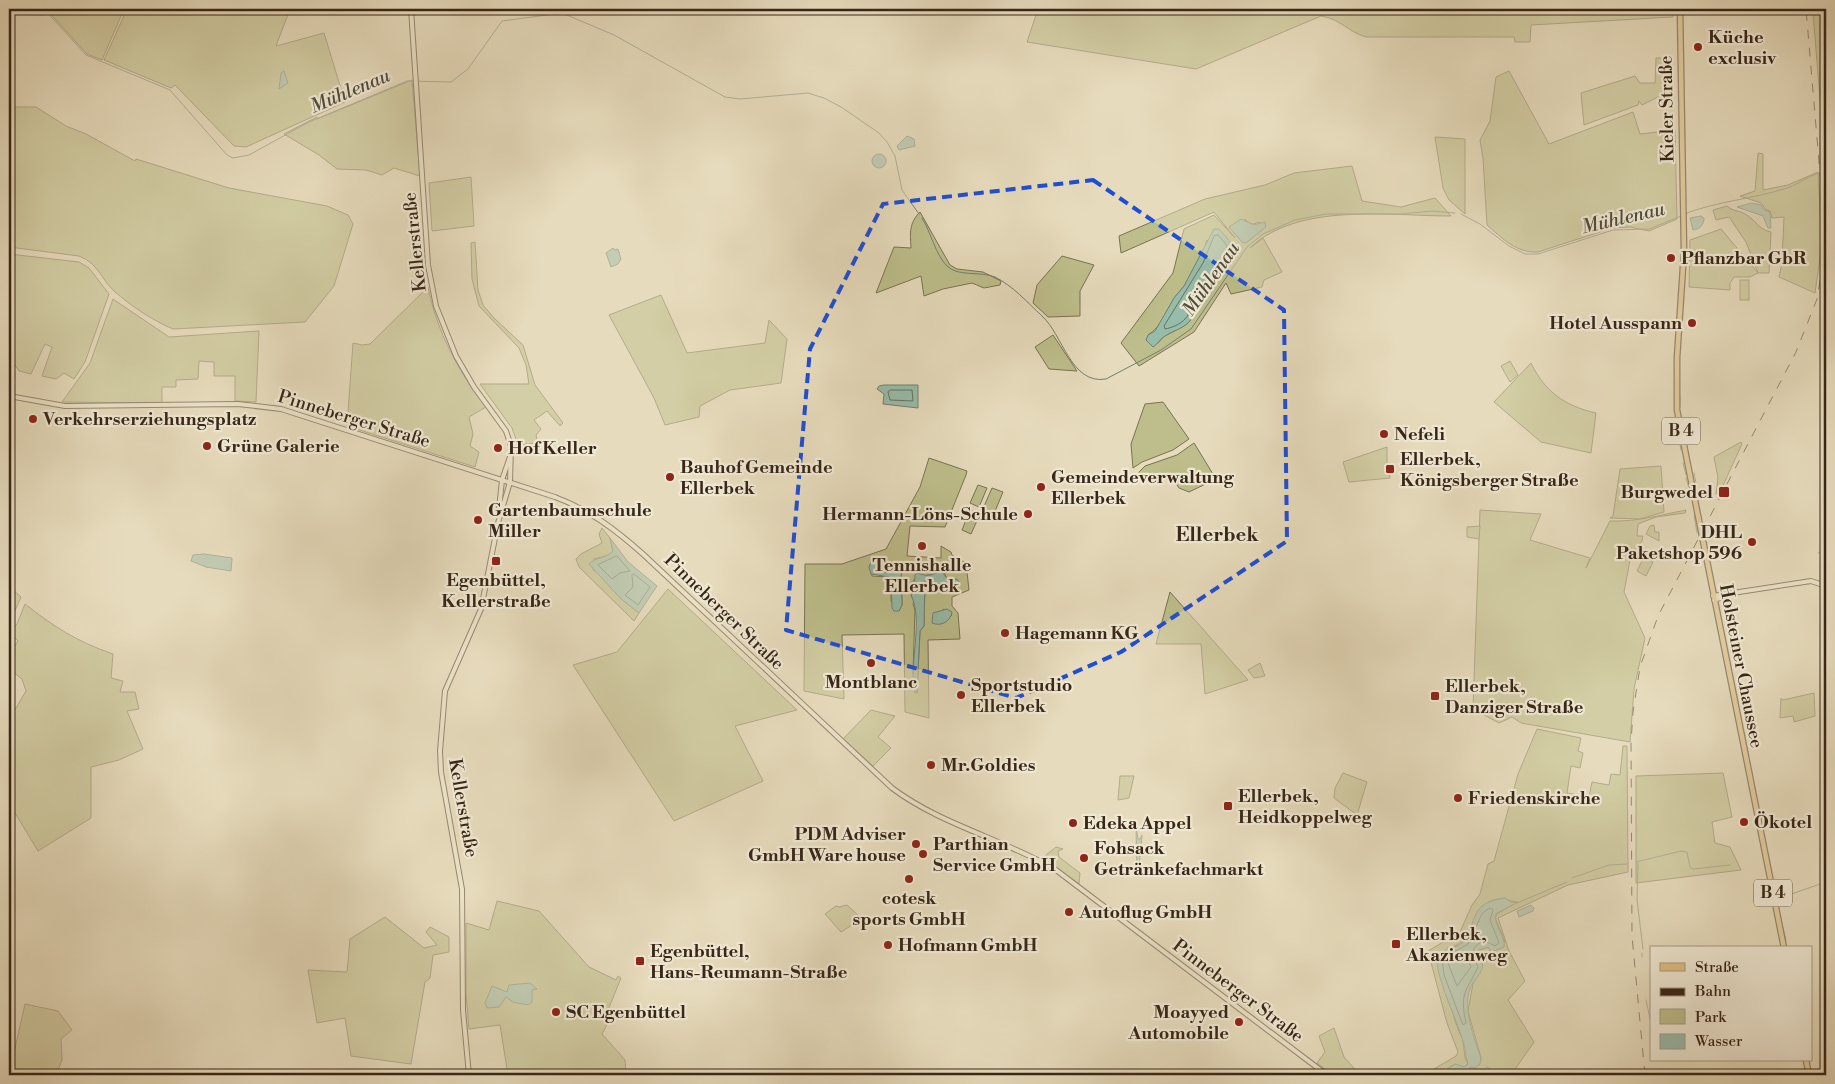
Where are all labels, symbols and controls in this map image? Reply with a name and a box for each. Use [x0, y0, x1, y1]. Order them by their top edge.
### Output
place label: Küche exclusiv [1708, 26, 1777, 70]
marker: Küche exclusiv [1692, 41, 1704, 53]
street label: Kieler Straße [1655, 55, 1679, 163]
water label: Mühlenau [306, 63, 394, 119]
street label: Kellerstraße [398, 191, 432, 293]
water label: Mühlenau [1579, 197, 1667, 239]
water label: Mühlenau [1177, 237, 1245, 321]
place label: Pflanzbar GbR [1681, 247, 1807, 270]
marker: Pflanzbar GbR [1665, 252, 1677, 264]
place label: Hotel Ausspann [1549, 312, 1682, 335]
marker: Hotel Ausspann [1686, 317, 1698, 329]
street label: Pinneberger Straße [275, 385, 433, 453]
place label: Verkehrserziehungsplatz [42, 408, 257, 431]
marker: Verkehrserziehungsplatz [27, 413, 39, 425]
road number: B 4 [1662, 418, 1700, 444]
place label: Nefeli [1394, 423, 1445, 446]
marker: Nefeli [1378, 428, 1390, 440]
place label: Grüne Galerie [217, 435, 340, 458]
place label: Hof Keller [508, 437, 597, 460]
marker: Grüne Galerie [201, 440, 213, 452]
marker: Hof Keller [492, 442, 504, 454]
place label: Ellerbek, Königsberger Straße [1400, 448, 1579, 492]
place label: Bauhof Gemeinde Ellerbek [680, 456, 833, 500]
marker: Ellerbek, Königsberger Straße [1384, 463, 1396, 475]
place label: Gemeindeverwaltung Ellerbek [1051, 466, 1234, 510]
marker: Bauhof Gemeinde Ellerbek [664, 471, 676, 483]
marker: Gemeindeverwaltung Ellerbek [1035, 481, 1047, 493]
place label: Burgwedel [1620, 481, 1713, 504]
marker: Burgwedel [1717, 485, 1731, 499]
place label: Gartenbaumschule Miller [488, 499, 652, 543]
place label: Hermann-Löns-Schule [822, 503, 1018, 526]
marker: Hermann-Löns-Schule [1022, 508, 1034, 520]
marker: Gartenbaumschule Miller [472, 514, 484, 526]
place label: DHL Paketshop 596 [1616, 521, 1742, 565]
district label: Ellerbek [1175, 523, 1259, 548]
marker: DHL Paketshop 596 [1746, 536, 1758, 548]
marker: Tennishalle Ellerbek [916, 540, 928, 552]
street label: Pinneberger Straße [659, 549, 789, 675]
place label: Tennishalle Ellerbek [873, 554, 972, 598]
marker: Egenbüttel, Kellerstraße [490, 555, 502, 567]
place label: Egenbüttel, Kellerstraße [441, 569, 551, 613]
street label: Holsteiner Chaussee [1714, 582, 1768, 750]
place label: Hagemann KG [1015, 622, 1138, 645]
marker: Hagemann KG [999, 627, 1011, 639]
marker: Montblanc [865, 657, 877, 669]
place label: Montblanc [825, 671, 917, 694]
place label: Sportstudio Ellerbek [971, 674, 1072, 718]
place label: Ellerbek, Danziger Straße [1445, 675, 1584, 719]
marker: Sportstudio Ellerbek [955, 689, 967, 701]
marker: Ellerbek, Danziger Straße [1429, 690, 1441, 702]
place label: Mr.Goldies [941, 754, 1036, 777]
street label: Kellerstraße [443, 757, 483, 859]
marker: Mr.Goldies [925, 759, 937, 771]
place label: Ellerbek, Heidkoppelweg [1238, 785, 1372, 829]
place label: Friedenskirche [1468, 787, 1601, 810]
marker: Friedenskirche [1452, 792, 1464, 804]
marker: Ellerbek, Heidkoppelweg [1222, 800, 1234, 812]
place label: Ökotel [1754, 811, 1812, 834]
place label: Edeka Appel [1083, 812, 1192, 835]
marker: Ökotel [1738, 816, 1750, 828]
marker: Edeka Appel [1067, 817, 1079, 829]
place label: PDM Adviser GmbH Ware house [748, 823, 906, 867]
place label: Parthian Service GmbH [933, 833, 1056, 877]
place label: Fohsack Getränkefachmarkt [1094, 837, 1264, 881]
marker: PDM Adviser GmbH Ware house [910, 838, 922, 850]
marker: Parthian Service GmbH [917, 848, 929, 860]
marker: Fohsack Getränkefachmarkt [1078, 852, 1090, 864]
marker: cotesk sports GmbH [903, 873, 915, 885]
road number: B 4 [1754, 880, 1792, 906]
place label: cotesk sports GmbH [852, 887, 966, 931]
place label: Autoflug GmbH [1078, 901, 1212, 924]
marker: Autoflug GmbH [1063, 906, 1075, 918]
place label: Ellerbek, Akazienweg [1405, 923, 1508, 967]
place label: Hofmann GmbH [898, 934, 1038, 957]
street label: Pinneberger Straße [1168, 934, 1308, 1048]
marker: Ellerbek, Akazienweg [1390, 938, 1402, 950]
marker: Hofmann GmbH [882, 939, 894, 951]
place label: Egenbüttel, Hans-Reumann-Straße [650, 940, 848, 984]
legend [1650, 946, 1812, 1062]
marker: Egenbüttel, Hans-Reumann-Straße [634, 955, 646, 967]
text: Straße [1695, 958, 1739, 977]
text: Bahn [1694, 982, 1731, 1001]
place label: SC Egenbüttel [566, 1001, 686, 1024]
place label: Moayyed Automobile [1127, 1001, 1229, 1045]
marker: SC Egenbüttel [550, 1006, 562, 1018]
text: Park [1695, 1008, 1727, 1027]
marker: Moayyed Automobile [1233, 1016, 1245, 1028]
text: Wasser [1694, 1032, 1743, 1051]

